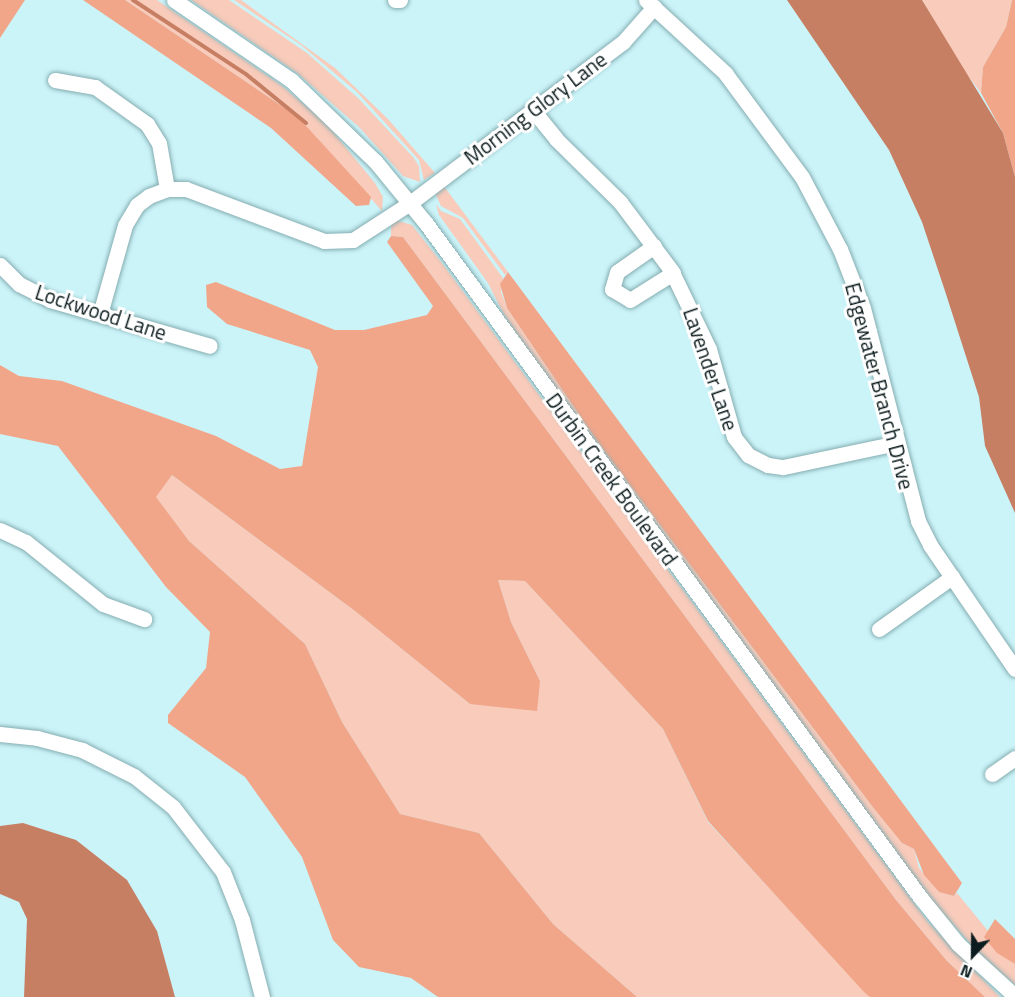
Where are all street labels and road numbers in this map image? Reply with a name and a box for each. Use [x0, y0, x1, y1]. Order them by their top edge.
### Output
street label: Morning Glory Lane [459, 46, 611, 170]
street label: Lockwood Lane [32, 279, 170, 345]
street label: Edgewater Branch Drive [840, 280, 920, 492]
street label: Lavender Lane [678, 304, 744, 434]
street label: Durbin Creek Boulevard [541, 388, 683, 570]

